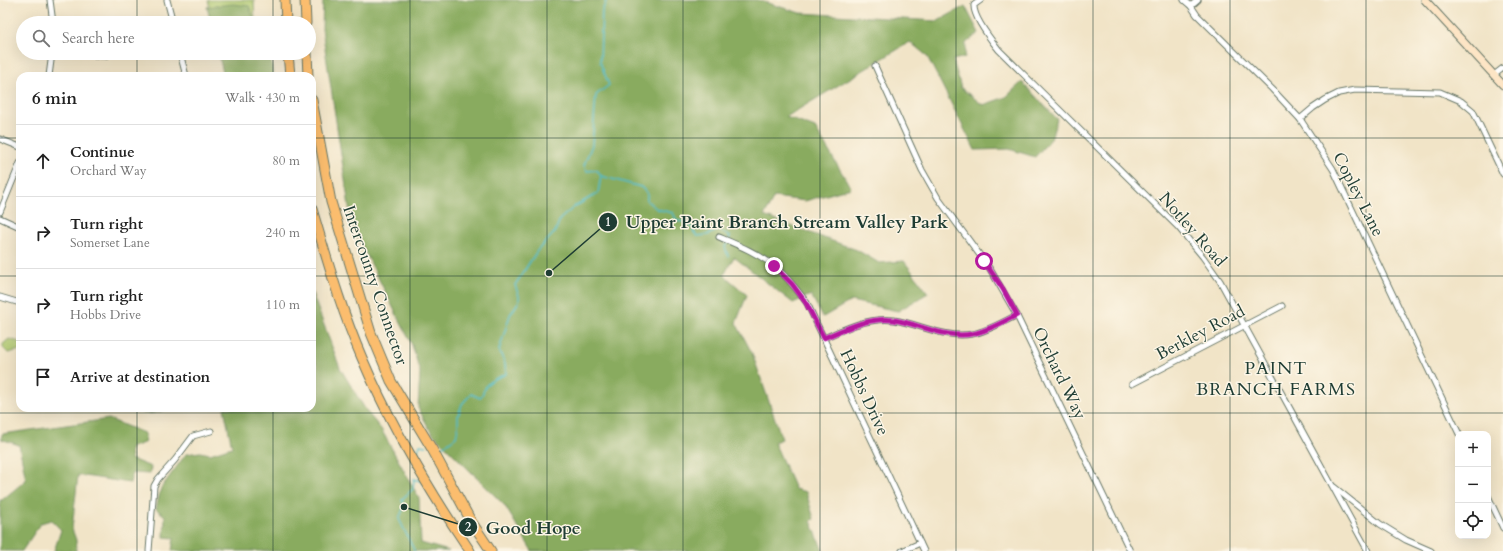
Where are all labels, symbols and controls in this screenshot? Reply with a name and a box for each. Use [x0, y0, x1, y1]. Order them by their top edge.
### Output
search box [16, 16, 316, 60]
icon: search [30, 27, 52, 49]
text: Search here [62, 28, 135, 48]
text: 6 min [32, 87, 77, 110]
text: Walk · 430 m [225, 89, 300, 107]
text: Continue [70, 142, 135, 162]
street label: Copley Lane [1327, 148, 1390, 240]
icon: ahead [32, 150, 54, 172]
text: 80 m [272, 152, 300, 170]
text: Orchard Way [70, 162, 147, 180]
street label: Notley Road [1154, 187, 1231, 272]
street label: Intercounty Connector [337, 202, 414, 369]
callout: Upper Paint Branch Stream Valley Park [598, 207, 956, 237]
text: Upper Paint Branch Stream Valley Park [626, 210, 949, 235]
text: Turn right [70, 214, 143, 234]
text: 1 [605, 214, 611, 230]
icon: right [32, 222, 54, 244]
text: 240 m [266, 224, 300, 242]
text: Somerset Lane [70, 234, 150, 252]
route start [975, 252, 993, 270]
route end [765, 257, 783, 275]
text: Turn right [70, 286, 143, 306]
icon: right [32, 294, 54, 316]
text: 110 m [266, 296, 300, 314]
street label: Berkley Road [1152, 299, 1249, 365]
text: Hobbs Drive [70, 306, 141, 324]
street label: Orchard Way [1027, 323, 1092, 423]
street label: Hobbs Drive [834, 345, 895, 439]
district label: PAINT BRANCH FARMS [1196, 356, 1356, 402]
icon: arrive [32, 366, 54, 388]
text: Arrive at destination [70, 367, 210, 387]
map controls [1455, 431, 1491, 539]
button: + [1455, 431, 1491, 467]
button: − [1455, 467, 1491, 503]
button: locate [1455, 503, 1491, 539]
callout: Good Hope [458, 512, 589, 542]
text: Good Hope [485, 516, 581, 541]
text: 2 [465, 519, 471, 535]

